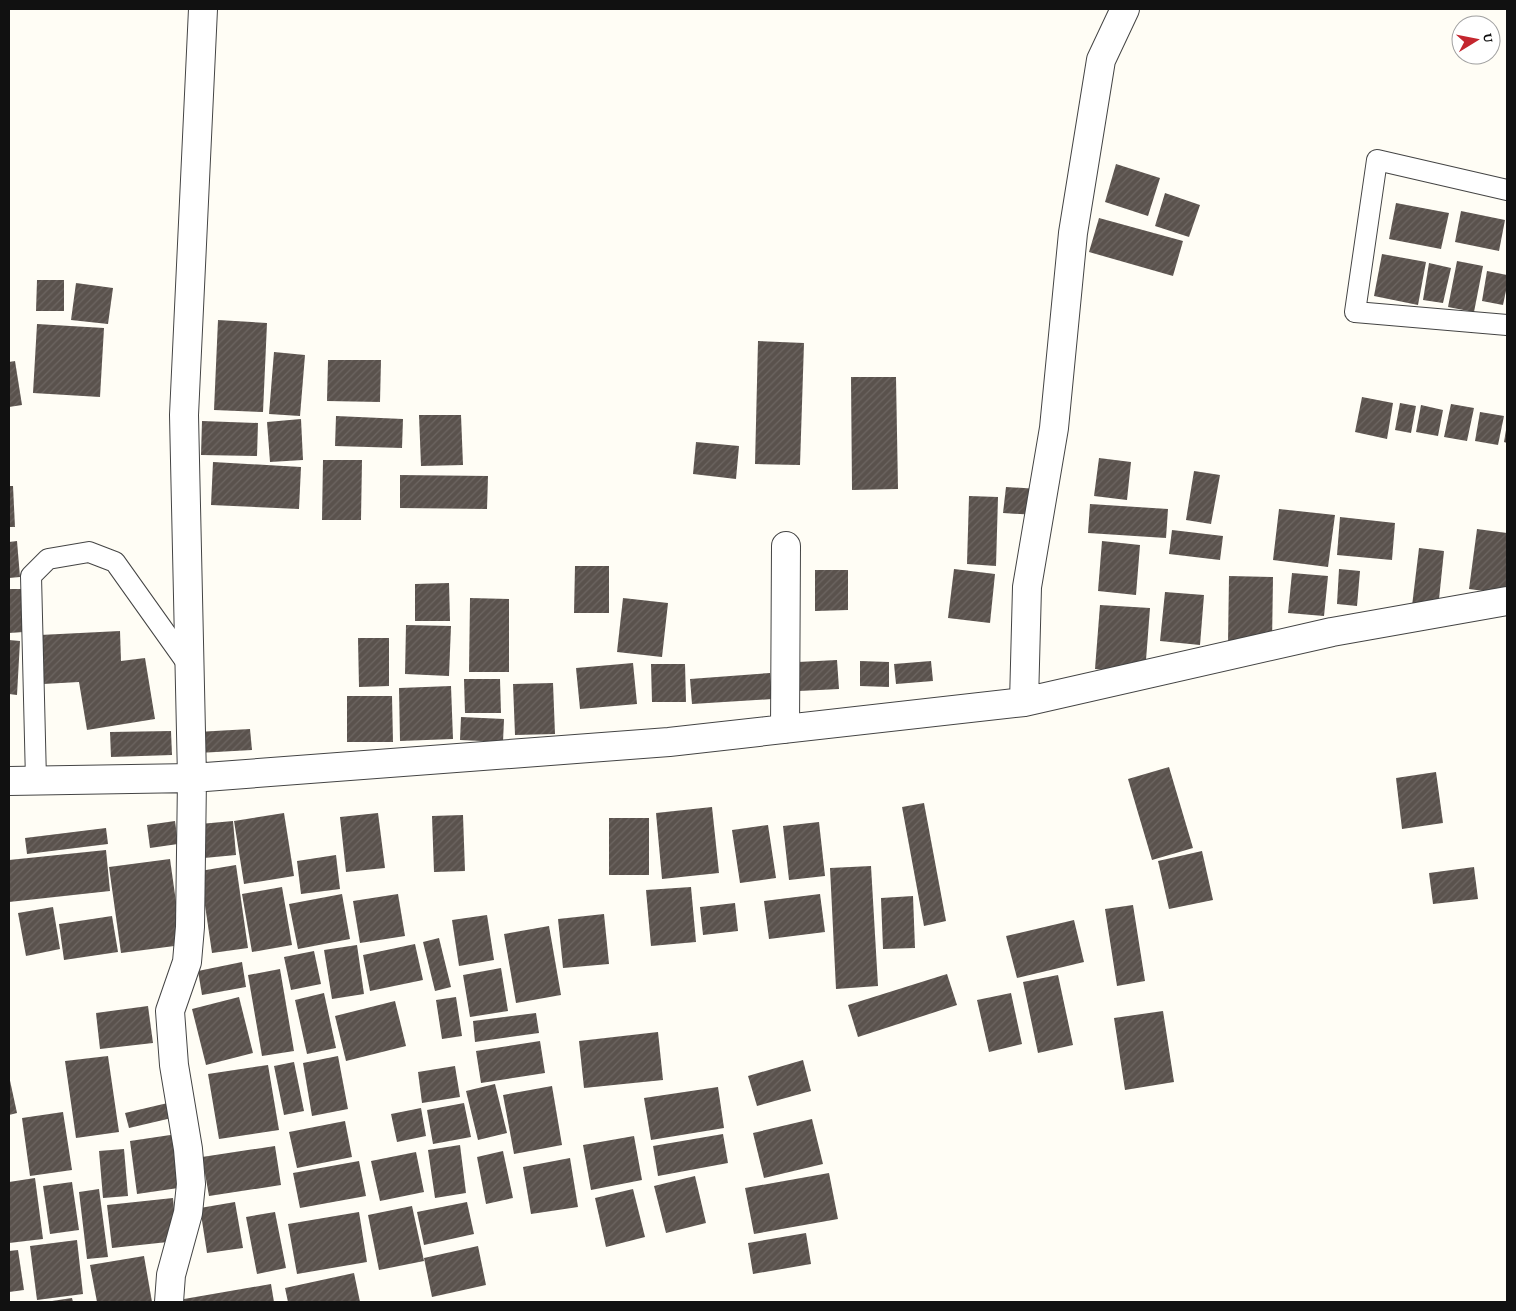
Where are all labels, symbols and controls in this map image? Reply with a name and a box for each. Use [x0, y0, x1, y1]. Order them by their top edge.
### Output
north arrow [1451, 15, 1501, 65]
text: U [1480, 32, 1498, 44]

